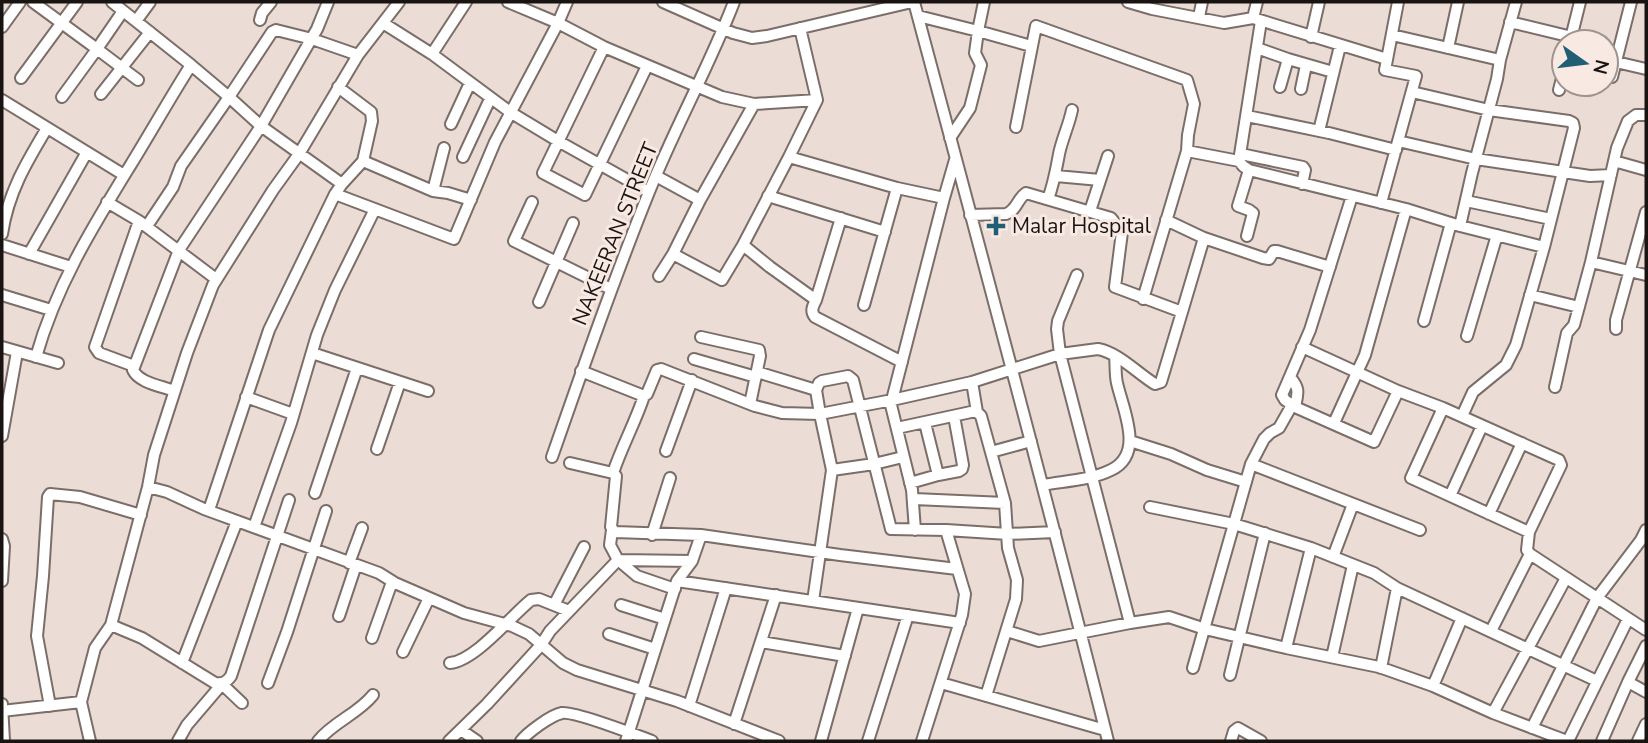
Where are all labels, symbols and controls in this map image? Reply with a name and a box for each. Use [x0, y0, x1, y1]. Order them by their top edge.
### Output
north arrow [1550, 28, 1620, 98]
text: N [1586, 57, 1615, 77]
street label: NAKEERAN STREET [566, 138, 665, 329]
place label: Malar Hospital [1012, 212, 1152, 240]
marker: Malar Hospital [986, 216, 1006, 236]

